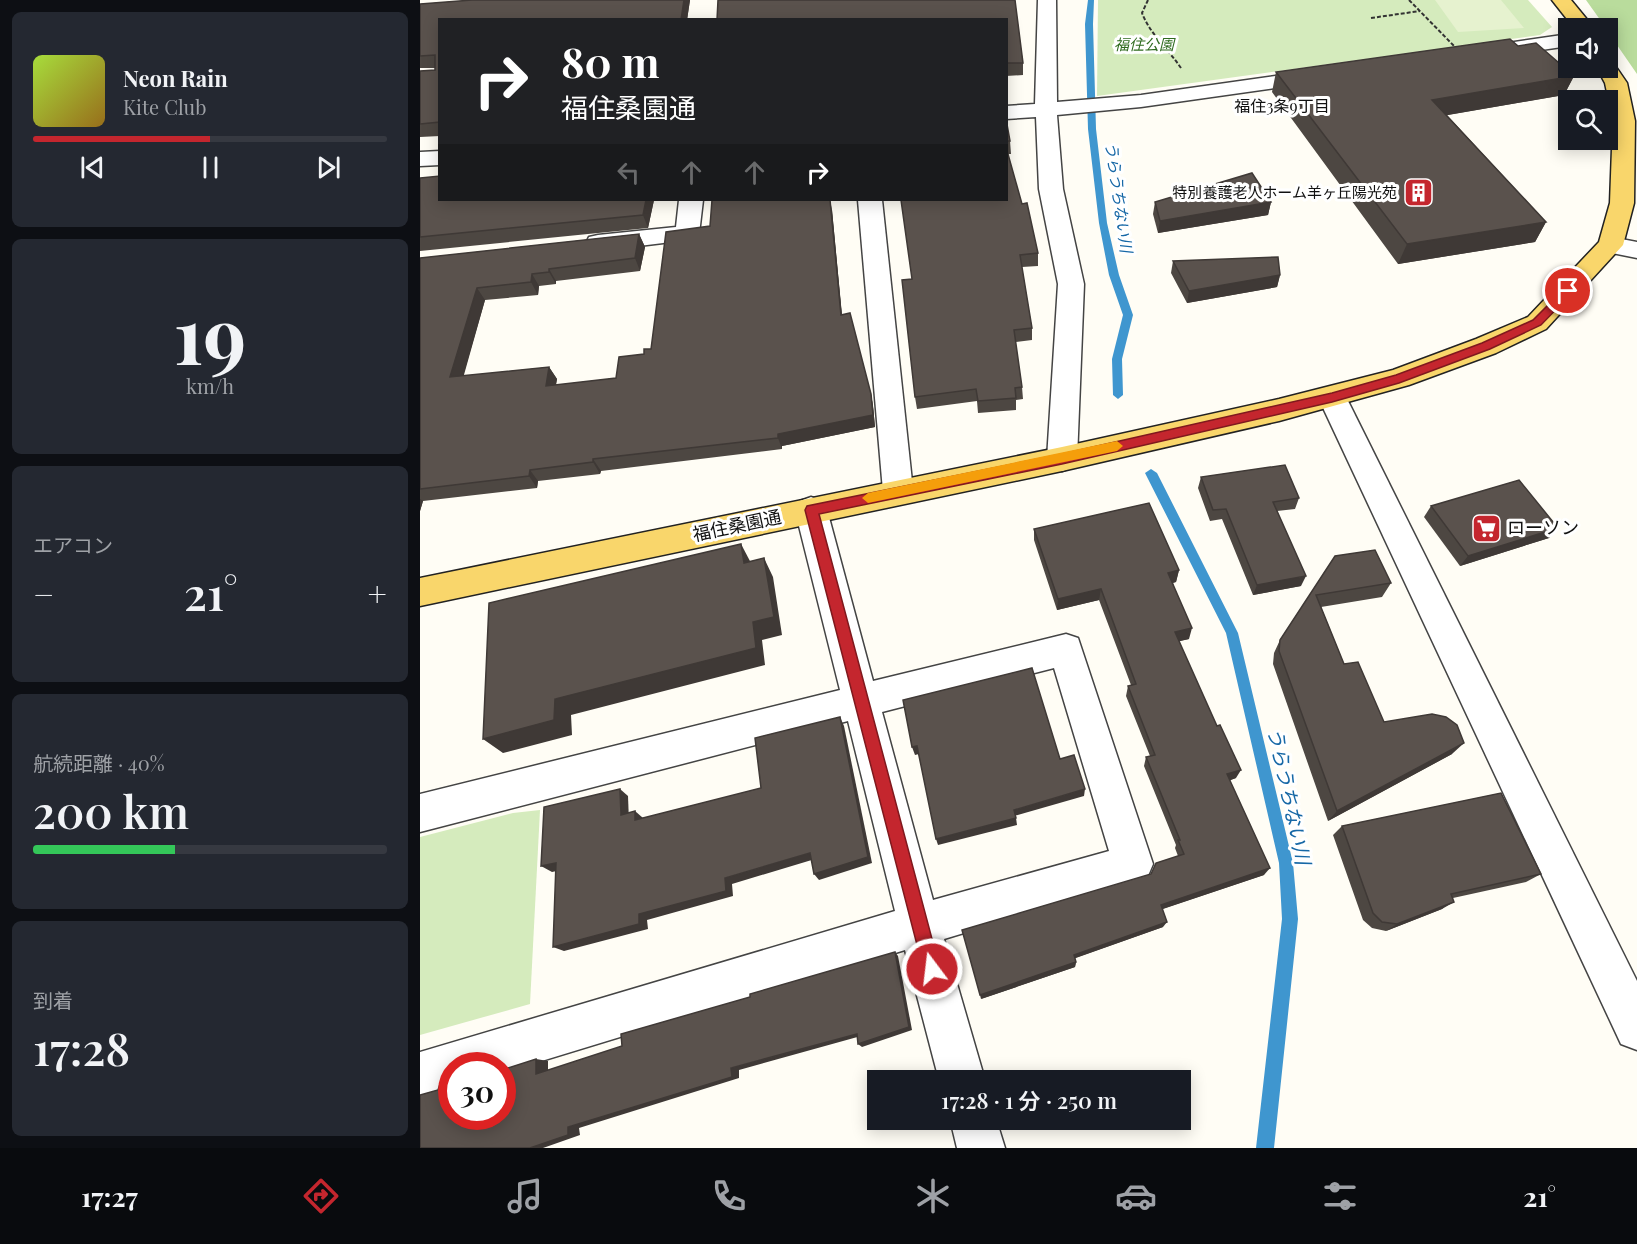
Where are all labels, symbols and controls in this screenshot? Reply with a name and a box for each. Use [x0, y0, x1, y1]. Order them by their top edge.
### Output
map controls [1558, 18, 1618, 150]
button: sound [1558, 18, 1618, 78]
text: 80 m [561, 33, 659, 89]
park label: 福住公園 [1114, 34, 1176, 54]
icon: right [462, 42, 540, 120]
text: Neon Rain [123, 63, 228, 93]
text: 福住桑園通 [561, 89, 696, 125]
button: search [1558, 90, 1618, 150]
text: Kite Club [123, 93, 207, 120]
district label: 福住3条9丁目 [1234, 95, 1330, 116]
water label: うらうちない川 [1101, 140, 1138, 256]
icon: previous [76, 151, 109, 184]
icon: pause [194, 151, 227, 184]
icon: next [312, 151, 345, 184]
icon: left [612, 156, 645, 189]
icon: ahead [675, 156, 708, 189]
icon: ahead [738, 156, 771, 189]
icon: right [801, 156, 834, 189]
building icon: 特別養護老人ホーム羊ヶ丘陽光苑 [1402, 177, 1434, 209]
place label: 特別養護老人ホーム羊ヶ丘陽光苑 [1172, 182, 1397, 202]
pin [1542, 265, 1593, 316]
icon: arrive [1551, 274, 1584, 307]
text: 19 [173, 281, 247, 385]
text: km/h [186, 372, 234, 399]
street label: 福住桑園通 [690, 504, 783, 546]
supermarket icon: ローソン [1470, 512, 1502, 544]
place label: ローソン [1507, 515, 1579, 539]
text: エアコン [33, 531, 113, 558]
text: 21° [184, 562, 238, 622]
text: − [33, 571, 54, 615]
text: + [368, 571, 387, 615]
water label: うらうちない川 [1263, 724, 1319, 869]
text: 航続距離 · 40% [33, 749, 165, 776]
text: 200 km [33, 780, 189, 840]
position arrow [900, 937, 964, 1001]
text: 到着 [33, 986, 73, 1013]
text: 17:28 [33, 1017, 130, 1077]
speed limit sign: 30 [438, 1052, 516, 1130]
text: 17:28 · 1 分 · 250 m [941, 1085, 1117, 1115]
icon: directions [300, 1175, 342, 1217]
icon: music [504, 1175, 546, 1217]
icon: phone [708, 1175, 750, 1217]
icon: climate [912, 1175, 954, 1217]
icon: car [1115, 1175, 1157, 1217]
icon: filters [1319, 1175, 1361, 1217]
text: 17:27 [81, 1178, 138, 1214]
text: 21° [1523, 1178, 1556, 1214]

